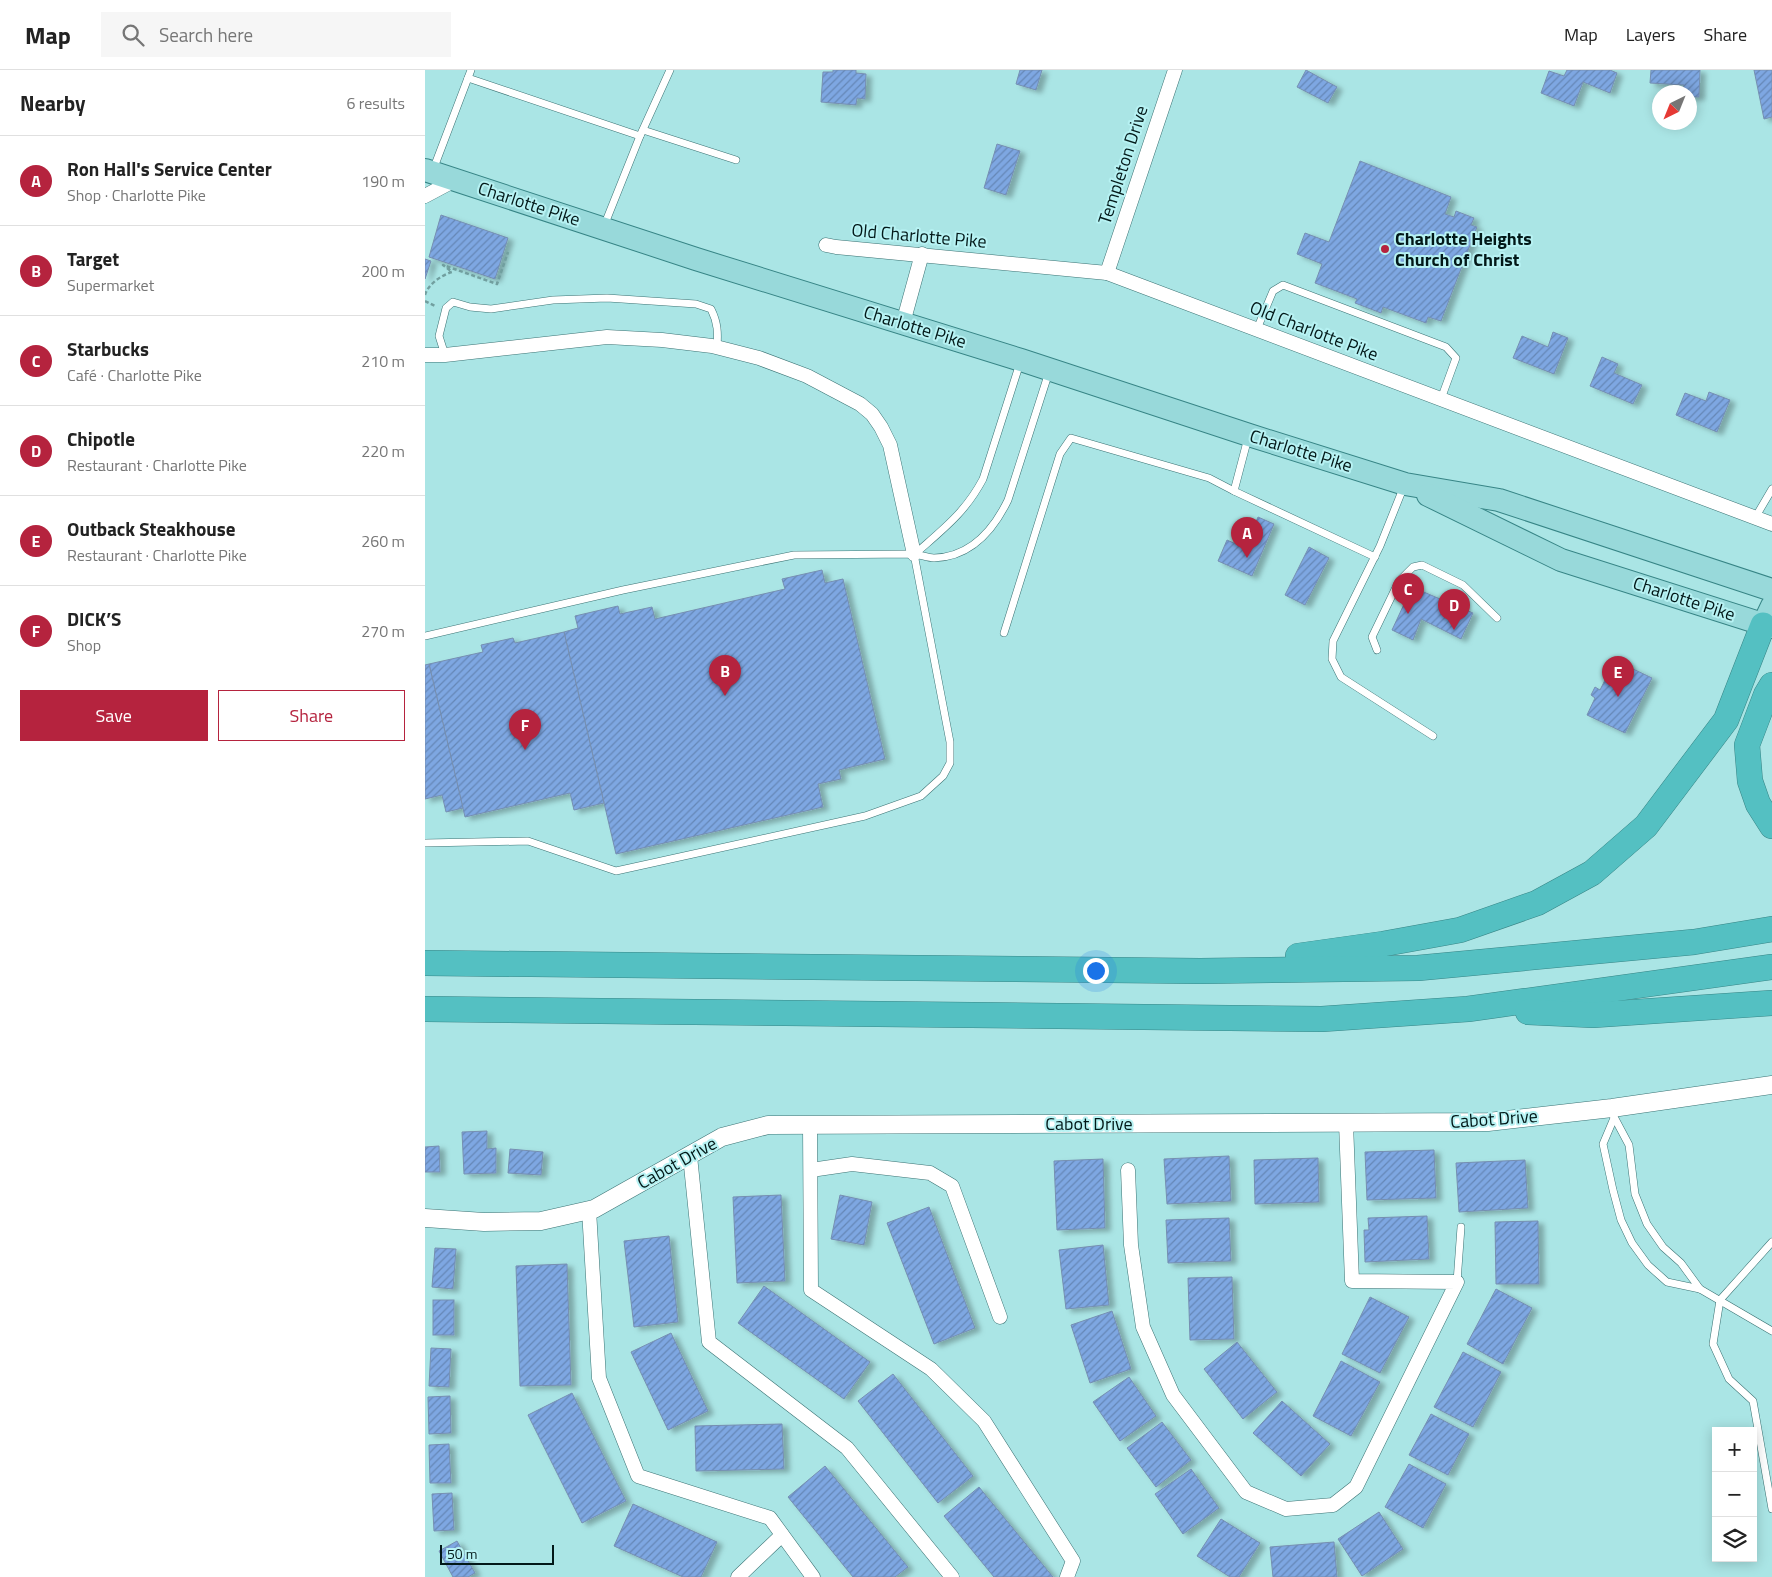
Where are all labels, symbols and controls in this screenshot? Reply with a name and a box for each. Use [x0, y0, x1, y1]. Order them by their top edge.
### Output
search box [101, 12, 451, 57]
text: Map [25, 17, 71, 53]
text: Search here [159, 20, 253, 49]
icon: search [119, 21, 147, 49]
text: Map [1564, 21, 1598, 48]
text: Layers [1626, 21, 1675, 48]
text: Share [1703, 21, 1747, 48]
north arrow [1652, 85, 1697, 130]
text: Nearby [20, 87, 85, 119]
text: 6 results [346, 91, 405, 115]
street label: Templeton Drive [1091, 102, 1154, 228]
text: Ron Hall's Service Center [67, 154, 272, 183]
text: A [31, 169, 41, 193]
text: 190 m [361, 169, 405, 193]
street label: Charlotte Pike [475, 174, 584, 233]
text: Shop · Charlotte Pike [67, 183, 206, 207]
street label: Old Charlotte Pike [850, 216, 988, 255]
place label: Charlotte Heights Church of Christ [1395, 225, 1532, 273]
marker: Charlotte Heights Church of Christ [1379, 243, 1391, 255]
text: Target [67, 244, 119, 273]
text: B [31, 259, 41, 283]
text: 200 m [361, 259, 405, 283]
text: Supermarket [67, 273, 154, 297]
street label: Old Charlotte Pike [1246, 294, 1382, 367]
street label: Charlotte Pike [860, 298, 970, 355]
text: Starbucks [67, 334, 149, 363]
text: C [32, 349, 40, 373]
text: 210 m [361, 349, 405, 373]
text: Café · Charlotte Pike [67, 363, 202, 387]
street label: Charlotte Pike [1246, 422, 1356, 479]
text: Chipotle [67, 424, 135, 453]
text: D [31, 439, 41, 463]
text: 220 m [361, 439, 405, 463]
text: Restaurant · Charlotte Pike [67, 453, 247, 477]
text: Outback Steakhouse [67, 514, 235, 543]
pin: A [1231, 517, 1263, 558]
text: E [32, 529, 40, 553]
text: 260 m [361, 529, 405, 553]
text: Restaurant · Charlotte Pike [67, 543, 247, 567]
street label: Charlotte Pike [1630, 569, 1739, 628]
pin: C [1392, 573, 1424, 614]
pin: D [1438, 589, 1470, 630]
text: DICK’S [67, 604, 121, 633]
text: F [32, 619, 40, 643]
text: 270 m [361, 619, 405, 643]
text: Shop [67, 633, 101, 657]
pin: B [709, 655, 741, 696]
pin: E [1602, 656, 1634, 697]
button: Save [20, 690, 208, 741]
button: Share [218, 690, 405, 741]
pin: F [509, 709, 541, 750]
your location [1083, 958, 1109, 984]
street label: Cabot Drive [1449, 1102, 1538, 1135]
street label: Cabot Drive [1045, 1110, 1133, 1137]
street label: Cabot Drive [632, 1130, 722, 1196]
map controls [1712, 1427, 1757, 1562]
button: + [1712, 1427, 1757, 1472]
button: − [1712, 1472, 1757, 1517]
button: layers [1712, 1517, 1757, 1562]
scale bar [440, 1542, 554, 1565]
text: 50 m [447, 1543, 477, 1564]

